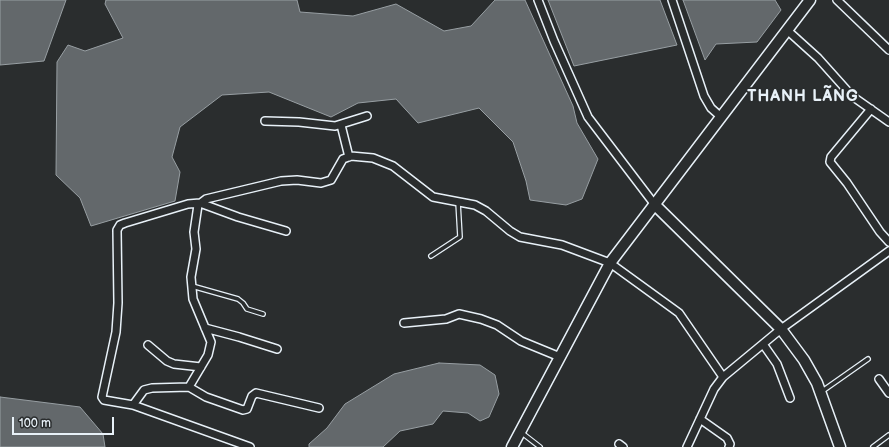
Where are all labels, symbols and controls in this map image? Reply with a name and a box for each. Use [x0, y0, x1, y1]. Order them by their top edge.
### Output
district label: THANH LÃNG [747, 87, 859, 107]
scale bar [14, 409, 116, 435]
text: 100 m [19, 416, 51, 431]

